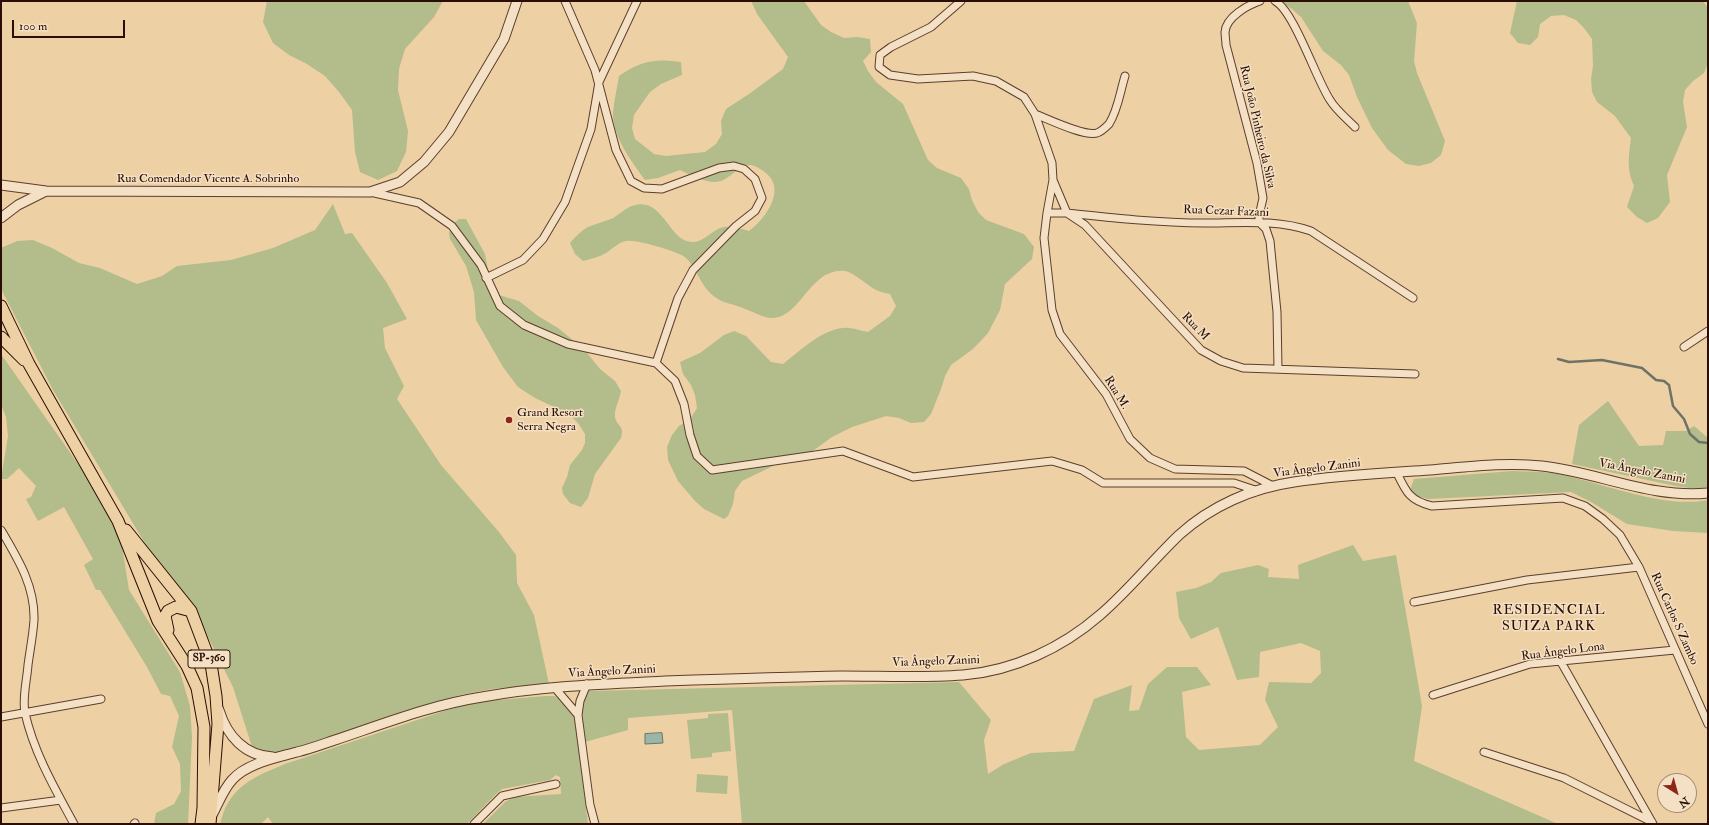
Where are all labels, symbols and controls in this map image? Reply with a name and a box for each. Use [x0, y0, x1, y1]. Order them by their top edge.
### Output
scale bar [14, 12, 127, 38]
text: 100 m [19, 19, 47, 34]
street label: Rua João Pinheiro da Silva [1236, 64, 1278, 190]
street label: Rua Comendador Vicente A. Sobrinho [117, 172, 299, 186]
street label: Rua Cezar Fazani [1183, 203, 1269, 221]
street label: Rua M [1178, 310, 1212, 344]
street label: Rua M. [1100, 374, 1132, 412]
place label: Grand Resort Serra Negra [517, 406, 583, 434]
marker: Grand Resort Serra Negra [504, 415, 514, 425]
street label: Via Ângelo Zanini [1273, 457, 1361, 481]
street label: Via Ângelo Zanini [1598, 457, 1686, 487]
street label: Rua Carlos S Zambo [1647, 571, 1701, 667]
district label: RESIDENCIAL SUIZA PARK [1492, 603, 1606, 636]
street label: Rua Ângelo Lona [1521, 640, 1605, 664]
road number: SP-360 [188, 650, 230, 668]
street label: Via Ângelo Zanini [892, 653, 980, 671]
street label: Via Ângelo Zanini [568, 663, 656, 681]
north arrow [1657, 773, 1697, 813]
text: N [1676, 794, 1692, 810]

